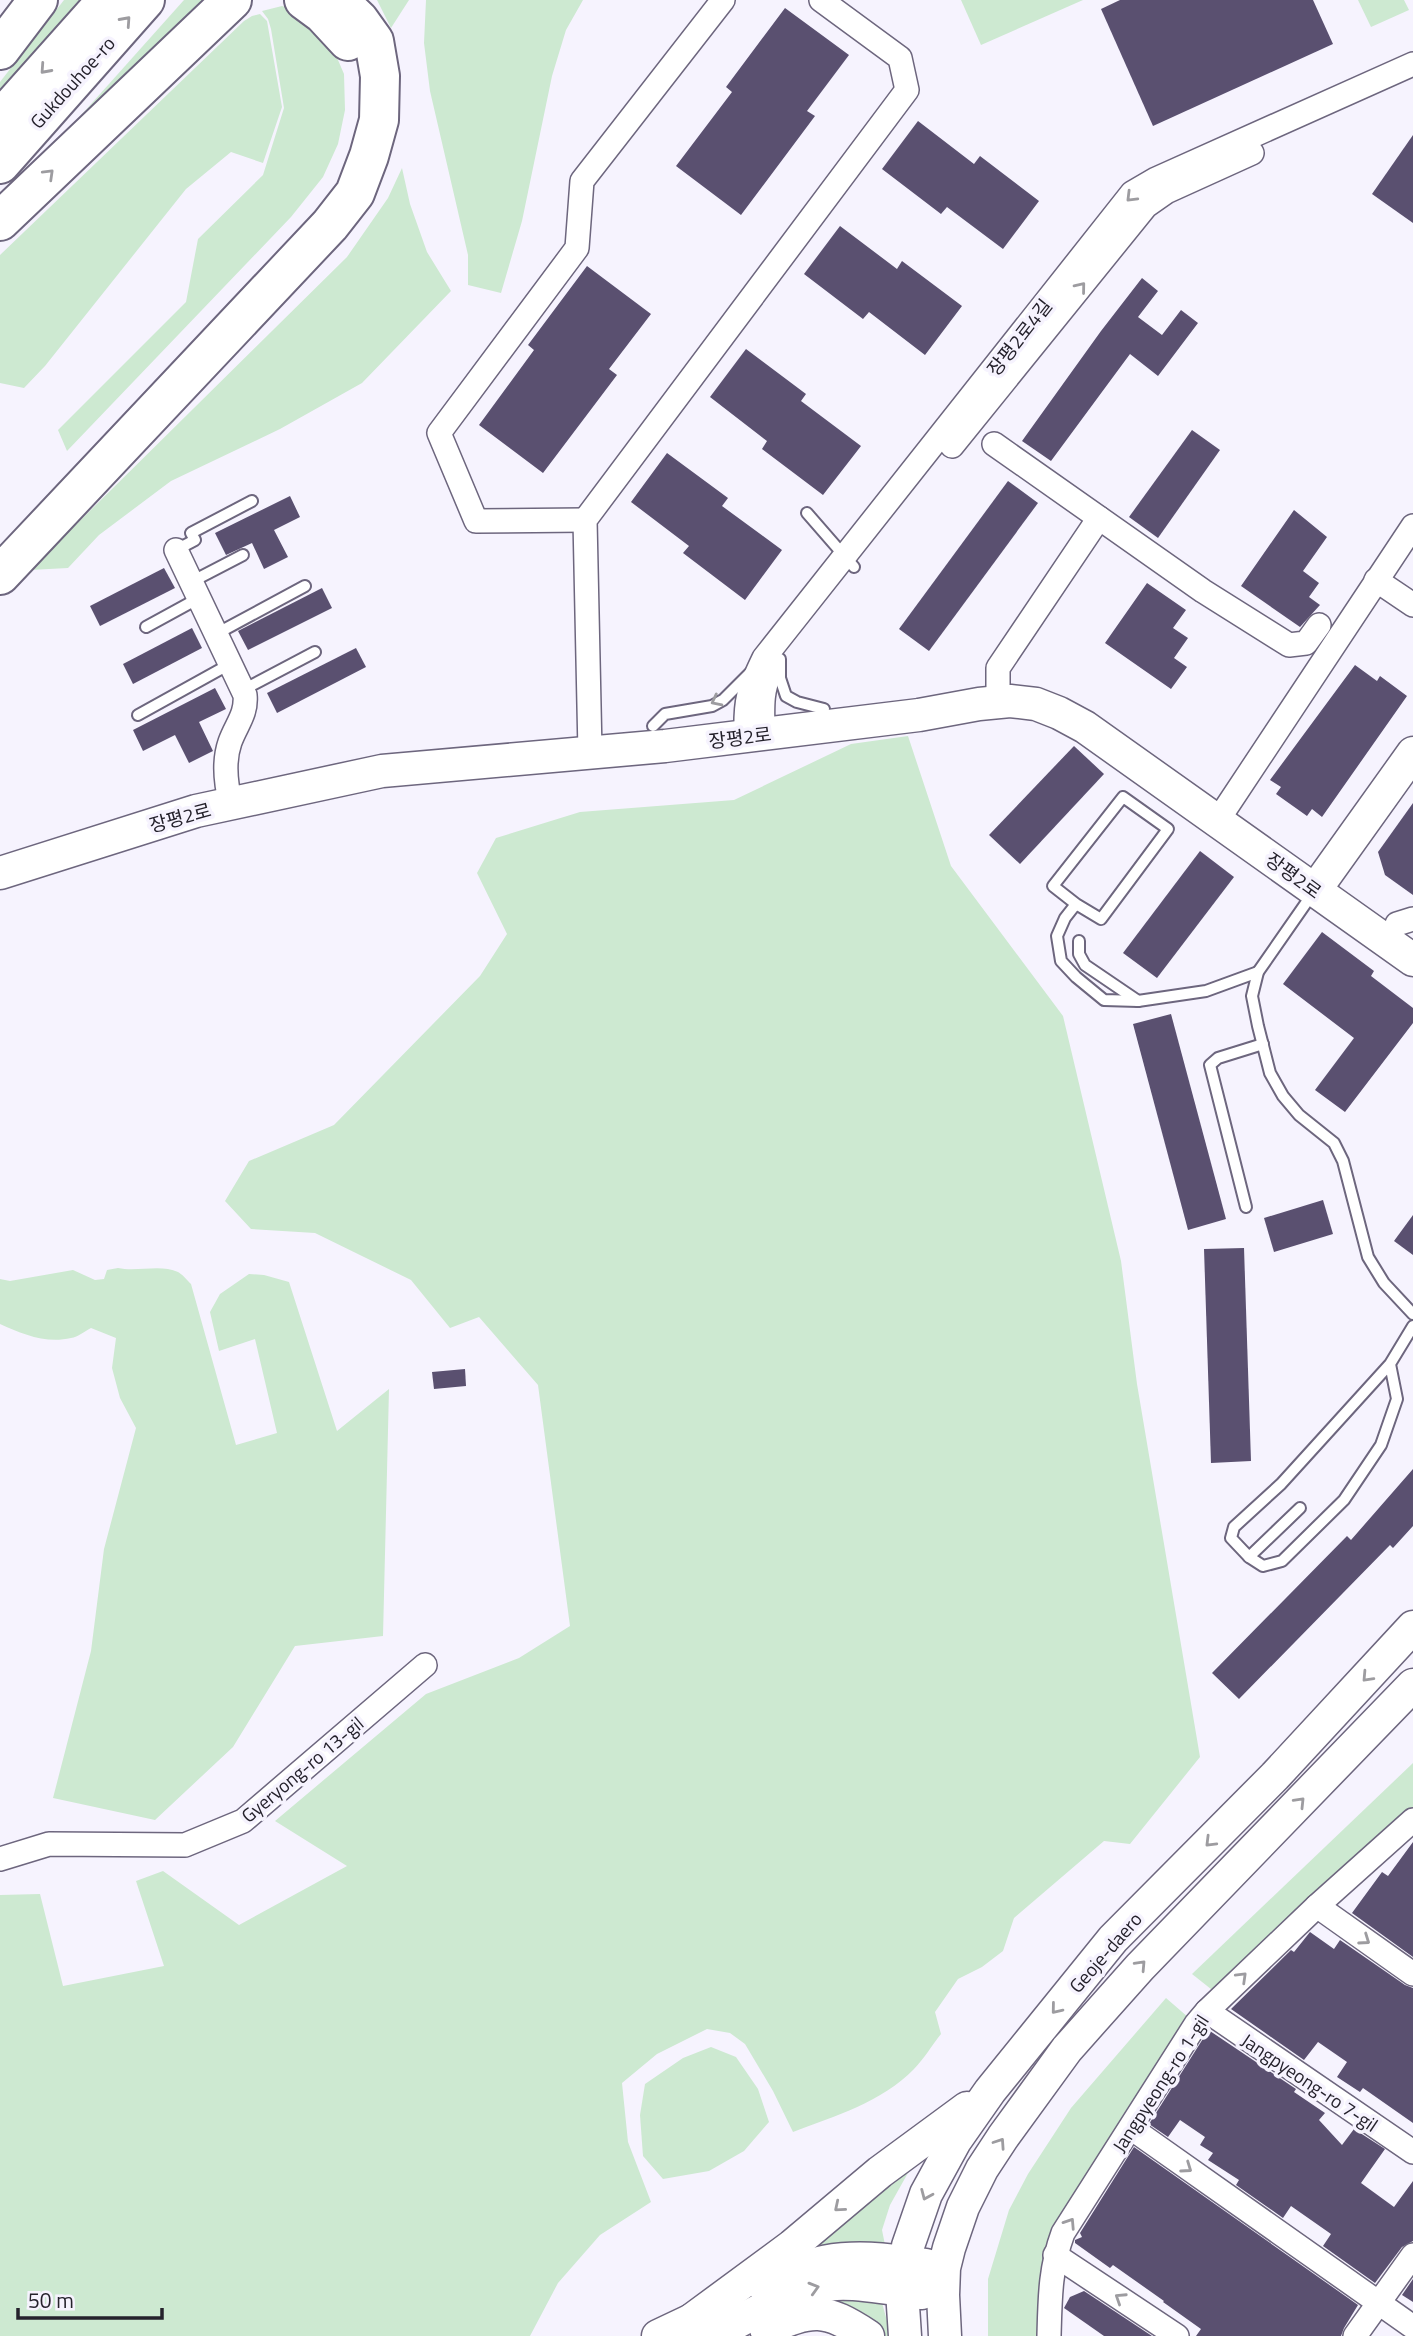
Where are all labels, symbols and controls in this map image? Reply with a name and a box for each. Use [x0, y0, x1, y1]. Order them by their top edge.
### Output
one-way arrow [118, 16, 131, 29]
street label: Gukdouhoe-ro [23, 29, 121, 135]
one-way arrow [41, 61, 53, 74]
one-way arrow [41, 170, 54, 183]
one-way arrow [1126, 189, 1139, 202]
one-way arrow [1072, 282, 1085, 294]
street label: 장평2로4길 [979, 292, 1059, 382]
one-way arrow [711, 693, 724, 707]
street label: 장평2로 [707, 719, 773, 755]
street label: 장평2로 [146, 795, 214, 839]
street label: 장평2로 [1260, 845, 1328, 905]
one-way arrow [1363, 1669, 1376, 1682]
street label: Gyeryong-ro 13-gil [234, 1709, 370, 1829]
one-way arrow [1291, 1797, 1304, 1810]
one-way arrow [1205, 1833, 1218, 1846]
street label: Geoje-daero [1062, 1905, 1148, 1999]
one-way arrow [1357, 1932, 1370, 1944]
one-way arrow [1133, 1960, 1146, 1973]
one-way arrow [1234, 1973, 1247, 1986]
one-way arrow [1052, 2001, 1064, 2014]
street label: Jangpyeong-ro 1-gil [1104, 2008, 1216, 2158]
street label: Jangpyeong-ro 7-gil [1236, 2025, 1384, 2139]
one-way arrow [991, 2138, 1004, 2151]
one-way arrow [1179, 2160, 1192, 2172]
one-way arrow [921, 2188, 935, 2200]
one-way arrow [834, 2199, 847, 2211]
one-way arrow [1062, 2217, 1075, 2230]
scale bar [18, 2276, 161, 2320]
one-way arrow [808, 2282, 820, 2297]
text: 50 m [28, 2284, 74, 2316]
one-way arrow [1115, 2294, 1128, 2307]

